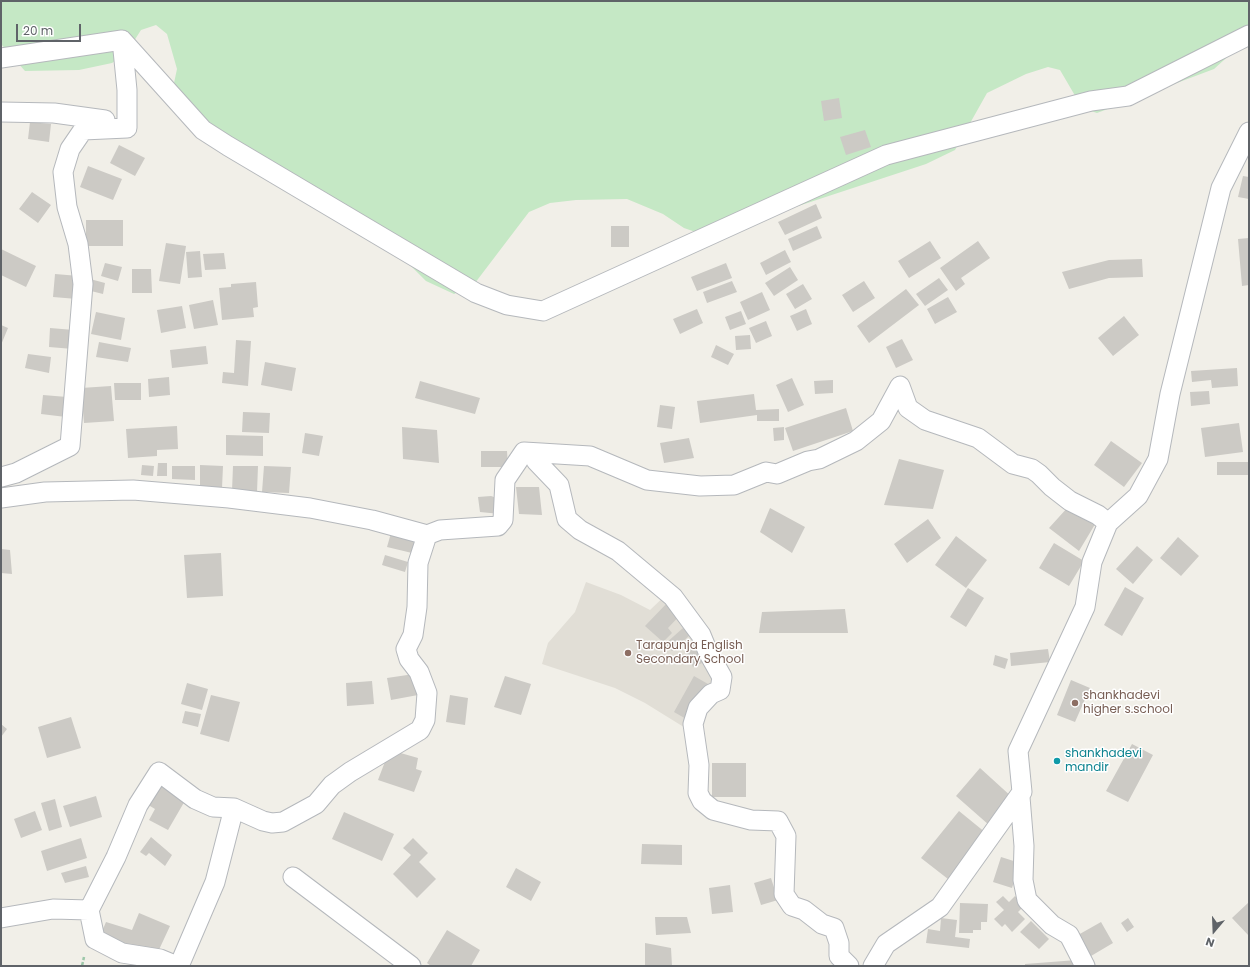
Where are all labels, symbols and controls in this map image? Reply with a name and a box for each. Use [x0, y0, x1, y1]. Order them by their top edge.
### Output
scale bar [18, 16, 83, 42]
text: 20 m [23, 22, 53, 39]
place label: Tarapunja English Secondary School [636, 639, 744, 667]
marker: Tarapunja English Secondary School [623, 648, 633, 658]
place label: shankhadevi higher s.school [1083, 689, 1173, 717]
marker: shankhadevi higher s.school [1070, 698, 1080, 708]
place label: shankhadevi mandir [1065, 747, 1142, 775]
marker: shankhadevi mandir [1052, 756, 1062, 766]
north arrow [1194, 911, 1234, 951]
text: N [1204, 933, 1217, 951]

